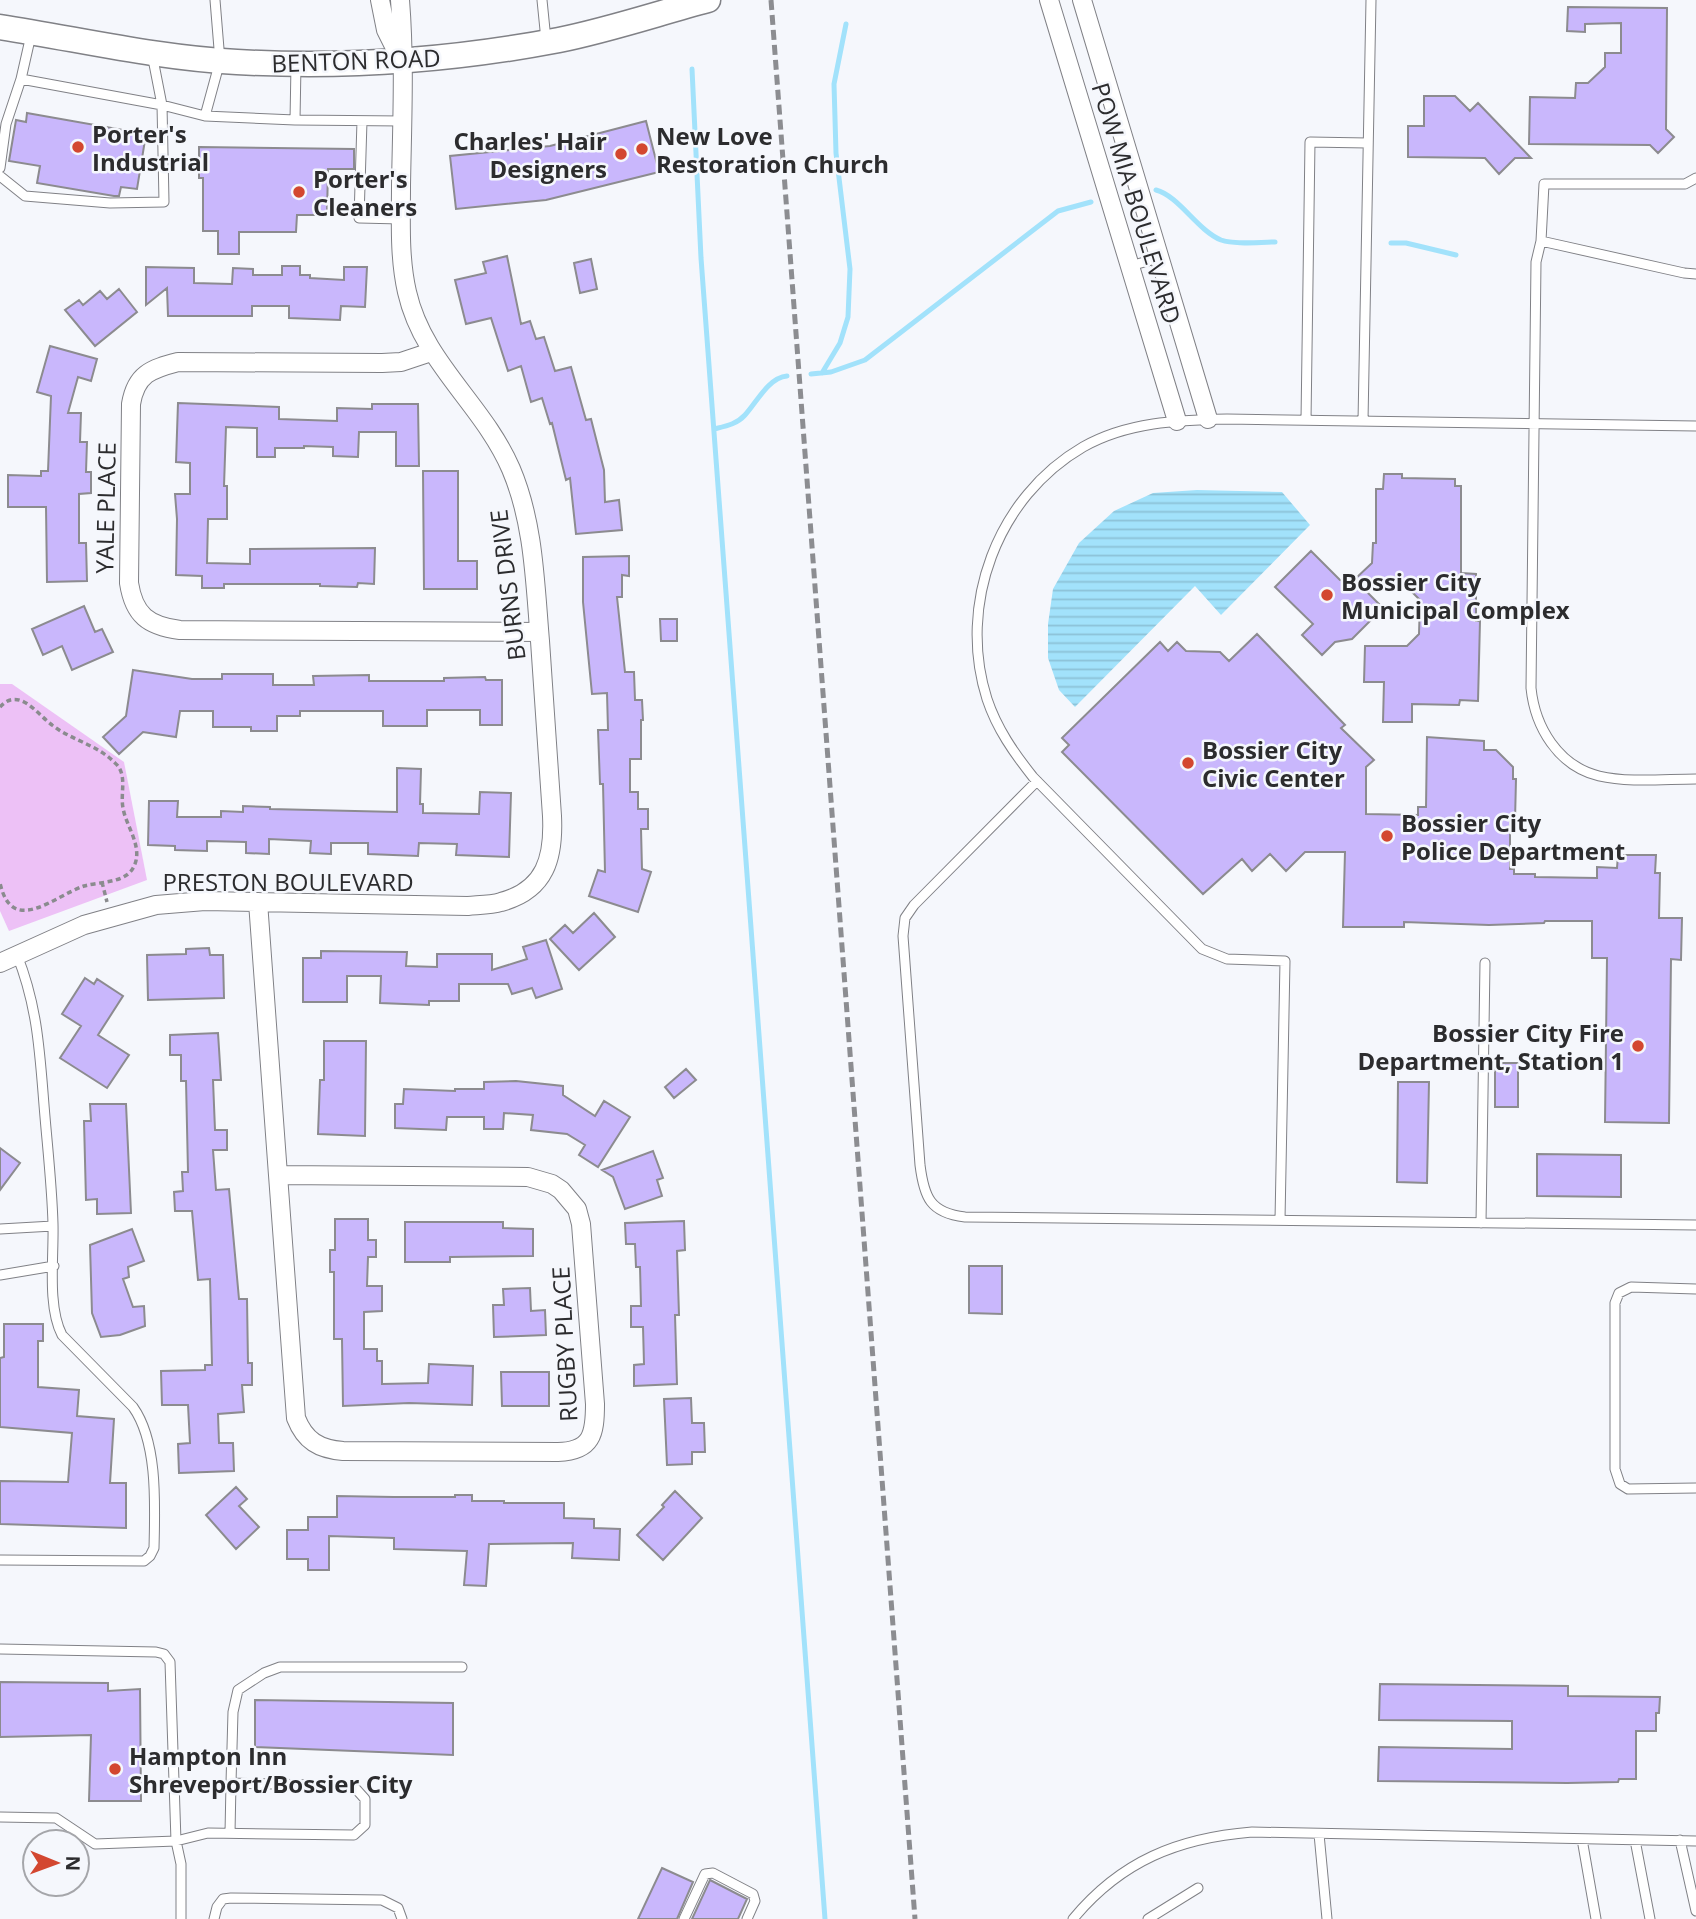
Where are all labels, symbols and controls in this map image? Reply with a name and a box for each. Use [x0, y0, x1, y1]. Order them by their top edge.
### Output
street label: BENTON ROAD [271, 41, 441, 79]
street label: POW MIA BOULEVARD [1085, 78, 1189, 328]
place label: Porter's Industrial [92, 117, 209, 178]
place label: New Love Restoration Church [656, 119, 889, 180]
place label: Charles' Hair Designers [453, 124, 607, 185]
marker: Porter's Industrial [70, 139, 86, 155]
marker: New Love Restoration Church [634, 141, 650, 157]
marker: Charles' Hair Designers [613, 146, 629, 162]
place label: Porter's Cleaners [313, 162, 417, 223]
marker: Porter's Cleaners [291, 184, 307, 200]
street label: YALE PLACE [87, 442, 123, 574]
street label: BURNS DRIVE [481, 508, 533, 662]
place label: Bossier City Municipal Complex [1341, 565, 1570, 626]
marker: Bossier City Municipal Complex [1319, 587, 1335, 603]
place label: Bossier City Civic Center [1202, 733, 1345, 794]
marker: Bossier City Civic Center [1180, 755, 1196, 771]
place label: Bossier City Police Department [1401, 806, 1625, 867]
marker: Bossier City Police Department [1379, 828, 1395, 844]
street label: PRESTON BOULEVARD [162, 865, 414, 898]
place label: Bossier City Fire Department, Station 1 [1358, 1016, 1624, 1077]
marker: Bossier City Fire Department, Station 1 [1630, 1038, 1646, 1054]
street label: RUGBY PLACE [543, 1265, 585, 1423]
place label: Hampton Inn Shreveport/Bossier City [129, 1739, 413, 1800]
marker: Hampton Inn Shreveport/Bossier City [107, 1761, 123, 1777]
north arrow [21, 1828, 91, 1898]
text: N [60, 1855, 86, 1871]

